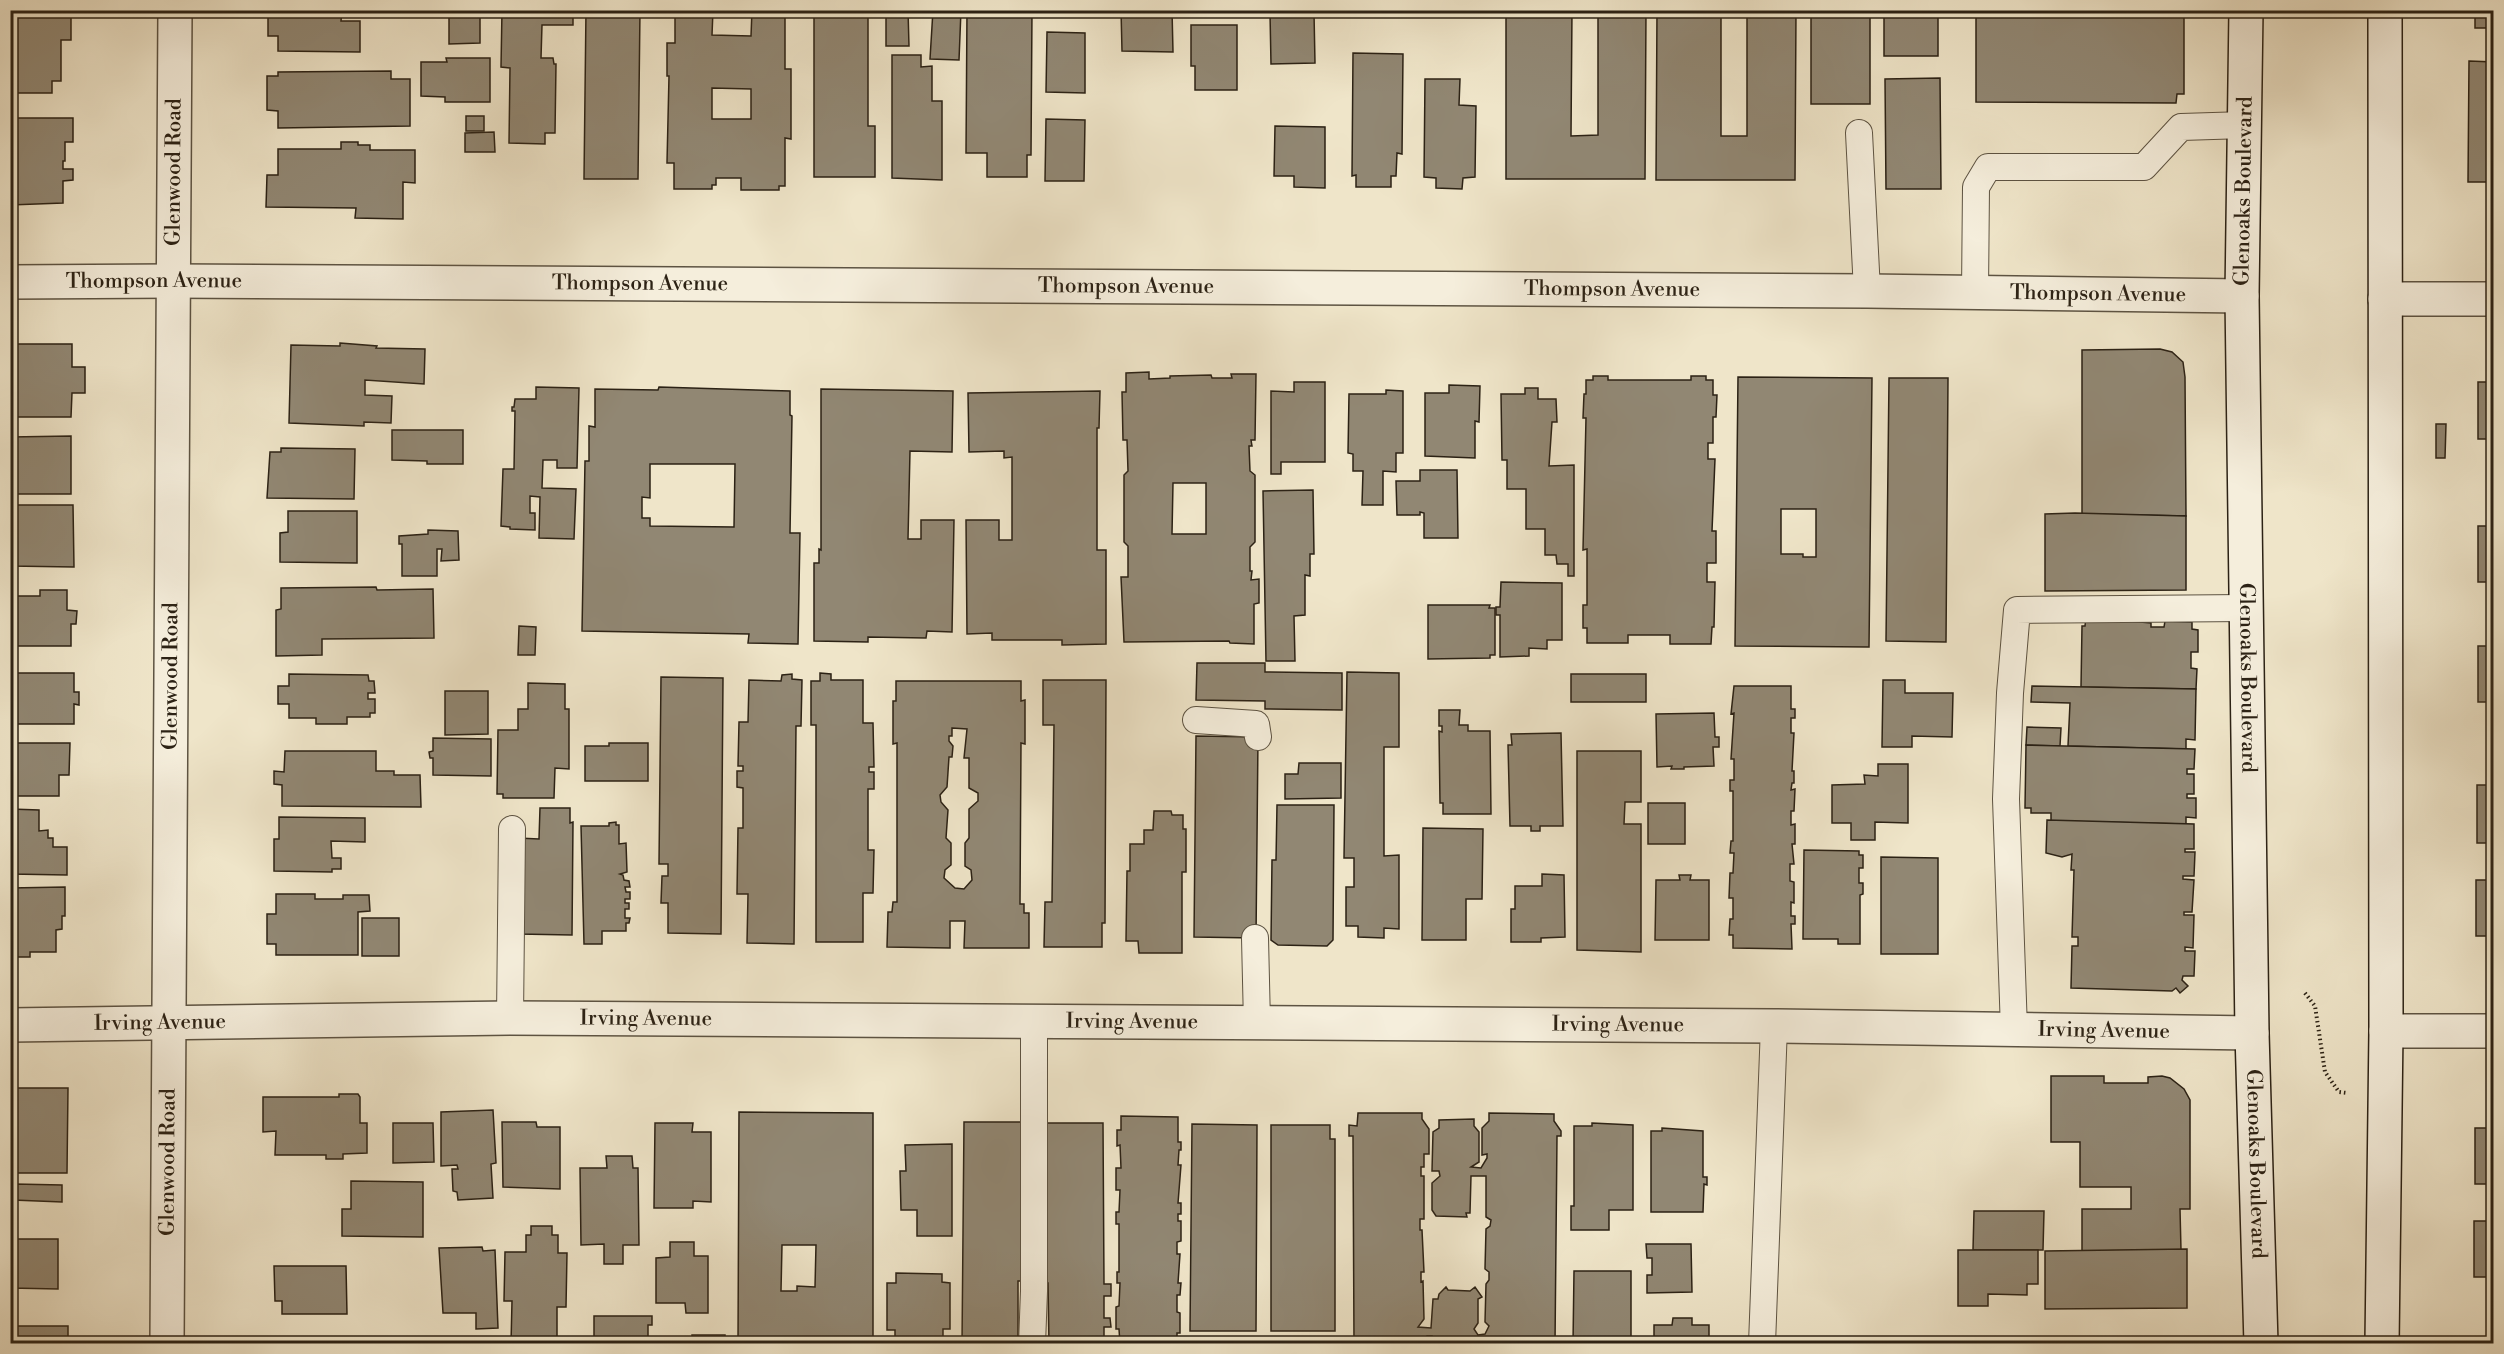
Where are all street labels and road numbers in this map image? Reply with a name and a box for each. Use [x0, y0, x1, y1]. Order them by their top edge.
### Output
street label: Glenoaks Boulevard [2229, 96, 2259, 286]
street label: Glenwood Road [161, 98, 187, 246]
street label: Thompson Avenue [66, 268, 242, 295]
street label: Thompson Avenue [552, 270, 728, 297]
street label: Thompson Avenue [1038, 273, 1214, 300]
street label: Thompson Avenue [1524, 276, 1700, 303]
street label: Thompson Avenue [2010, 280, 2186, 308]
street label: Glenoaks Boulevard [2233, 583, 2261, 773]
street label: Glenwood Road [158, 602, 184, 750]
street label: Irving Avenue [580, 1005, 712, 1032]
street label: Irving Avenue [94, 1009, 226, 1037]
street label: Irving Avenue [1066, 1009, 1198, 1035]
street label: Irving Avenue [1552, 1012, 1684, 1038]
street label: Irving Avenue [2038, 1017, 2170, 1045]
street label: Glenoaks Boulevard [2240, 1069, 2272, 1259]
street label: Glenwood Road [155, 1088, 182, 1236]

